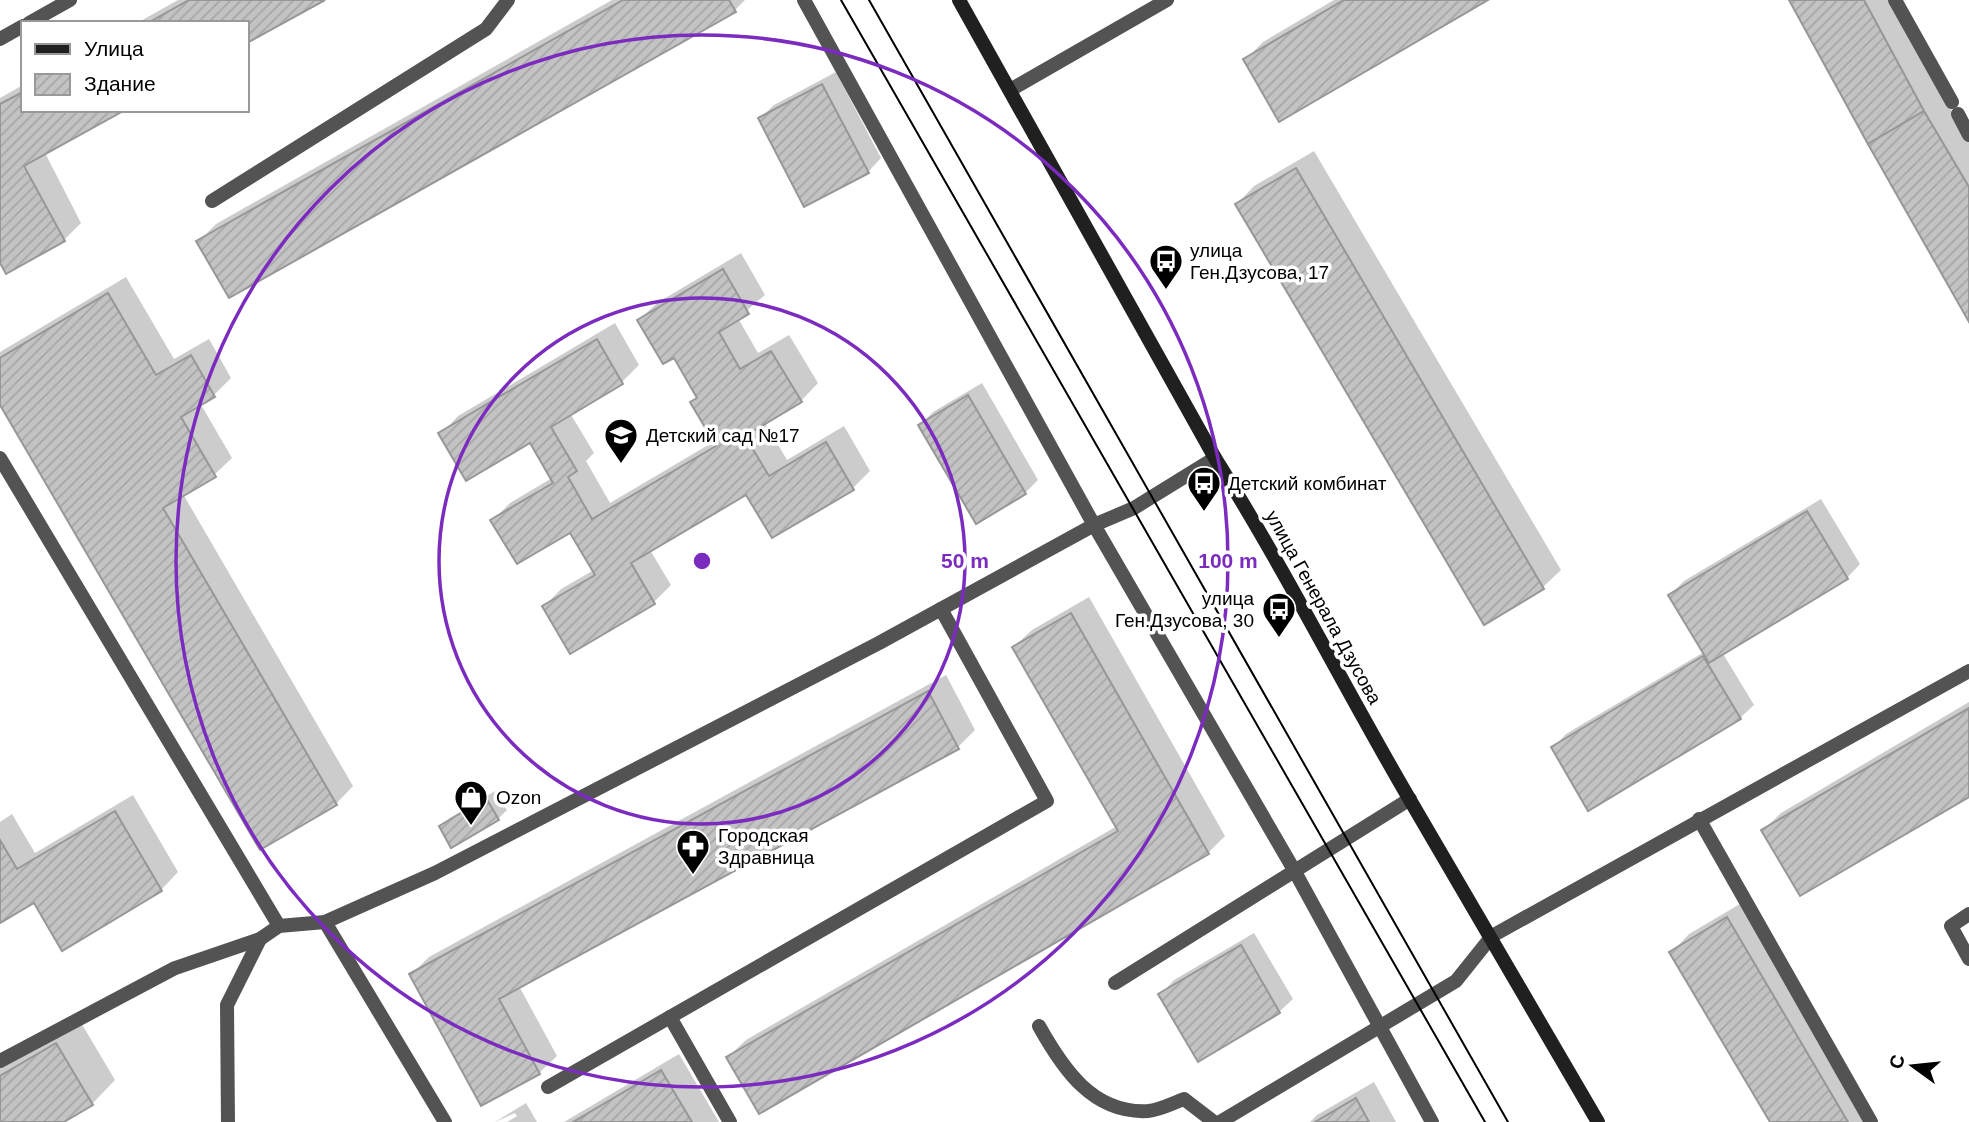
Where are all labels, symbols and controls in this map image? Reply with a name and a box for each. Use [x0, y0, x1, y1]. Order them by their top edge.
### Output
legend [21, 21, 248, 112]
text: Улица [84, 37, 144, 60]
text: Здание [84, 72, 156, 95]
place label: улица Ген.Дзусова, 17 [1190, 240, 1329, 283]
bus stop icon: улица Ген.Дзусова, 17 [1147, 242, 1185, 291]
school or university icon: Детский сад №17 [602, 416, 640, 465]
place label: Детский сад №17 [646, 425, 800, 446]
bus stop icon: Детский комбинат [1185, 464, 1223, 513]
place label: Детский комбинат [1228, 473, 1387, 494]
street label: улица Генерала Дзусова [1261, 507, 1386, 708]
centre of rings [690, 549, 714, 573]
text: 50 m [941, 549, 989, 572]
text: 100 m [1198, 549, 1258, 572]
place label: улица Ген.Дзусова, 30 [1115, 588, 1254, 631]
bus stop icon: улица Ген.Дзусова, 30 [1260, 590, 1298, 639]
shop icon: Ozon [452, 778, 490, 827]
place label: Ozon [496, 787, 541, 808]
place label: Городская Здравница [718, 825, 815, 868]
pharmacy icon: Городская Здравница [674, 827, 712, 876]
north arrow [1878, 1031, 1948, 1101]
text: С [1885, 1052, 1909, 1071]

